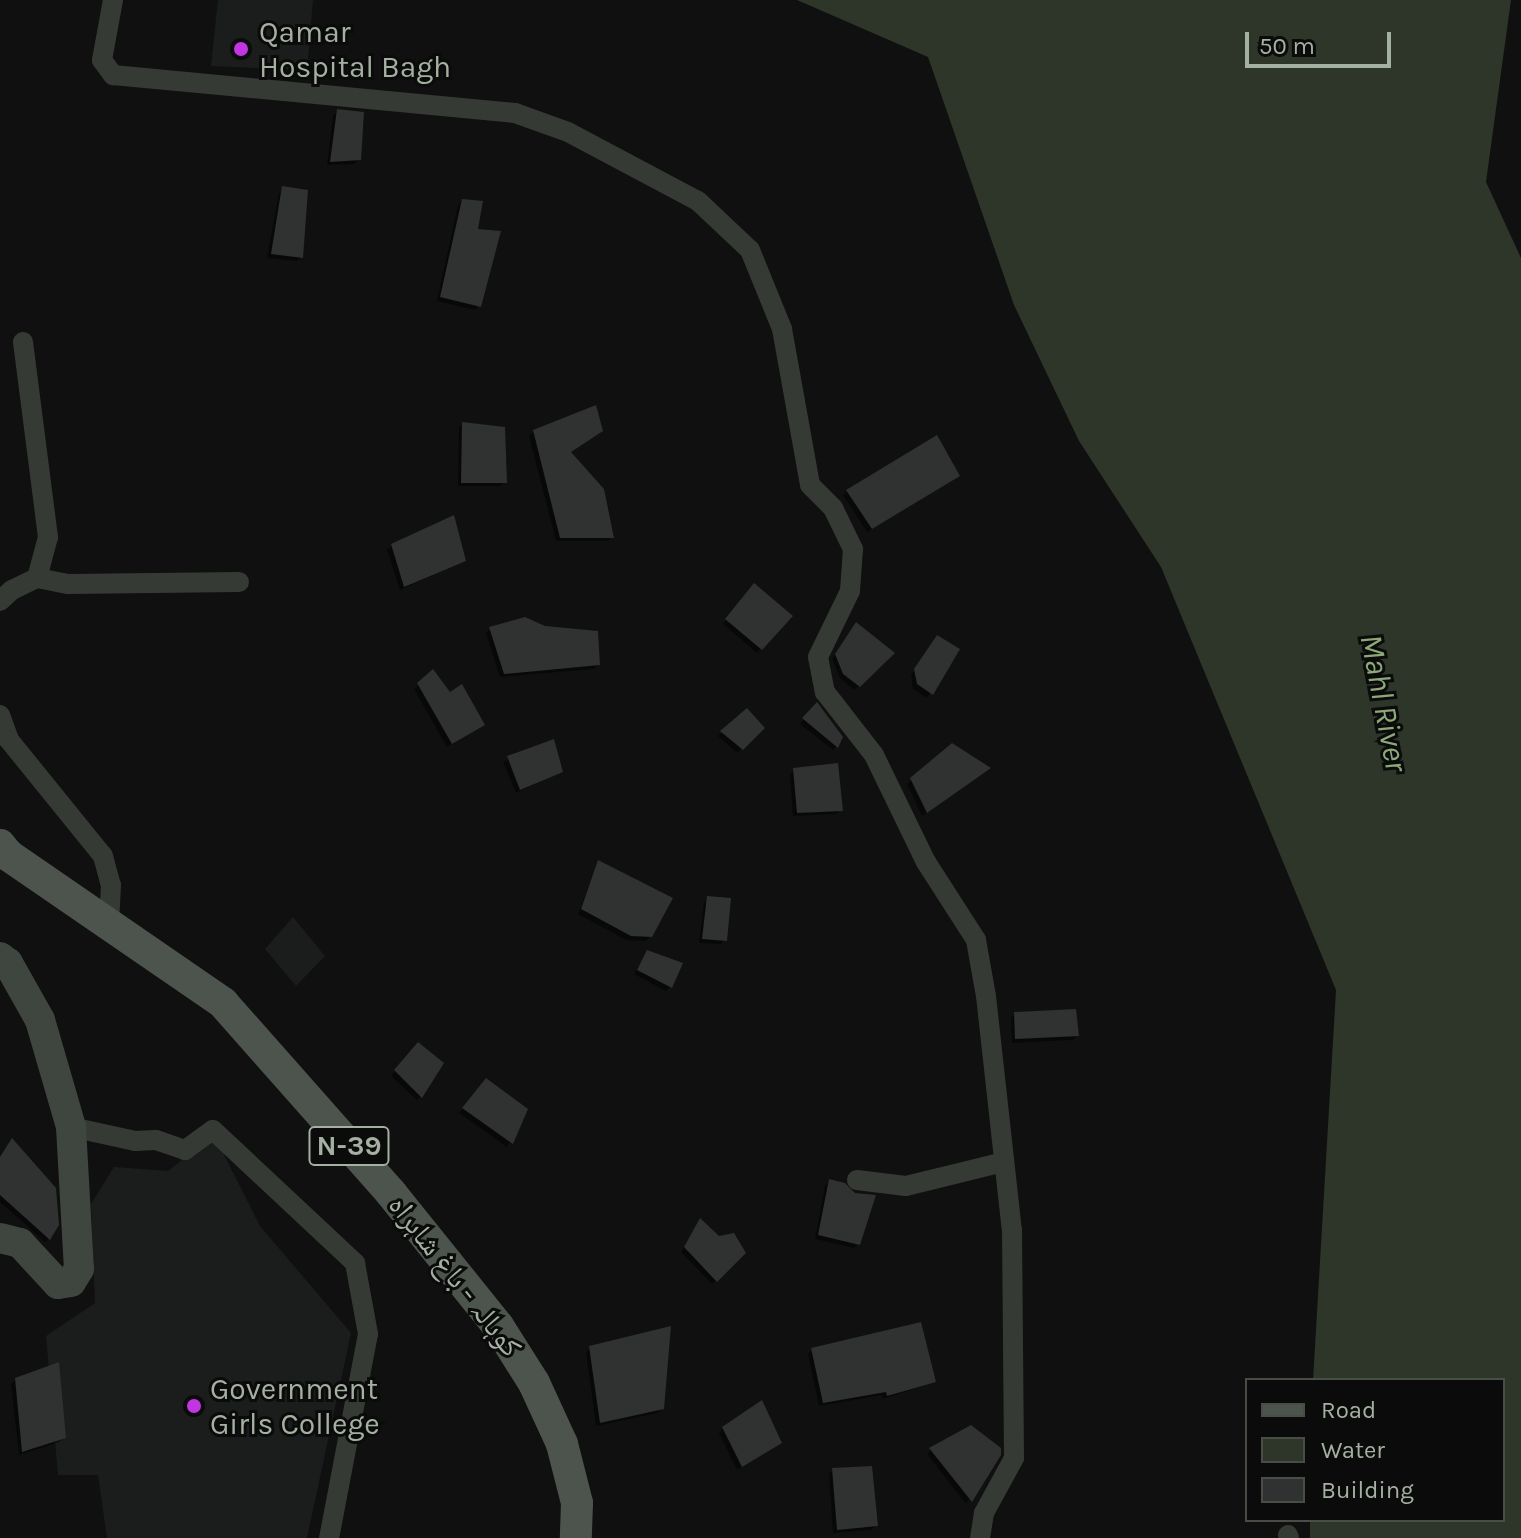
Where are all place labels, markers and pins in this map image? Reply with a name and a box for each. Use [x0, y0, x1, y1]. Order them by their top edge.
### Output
place label: Qamar Hospital Bagh [259, 14, 451, 84]
marker: Qamar Hospital Bagh [230, 38, 252, 60]
place label: Government Girls College [210, 1371, 380, 1442]
marker: Government Girls College [185, 1397, 203, 1415]

